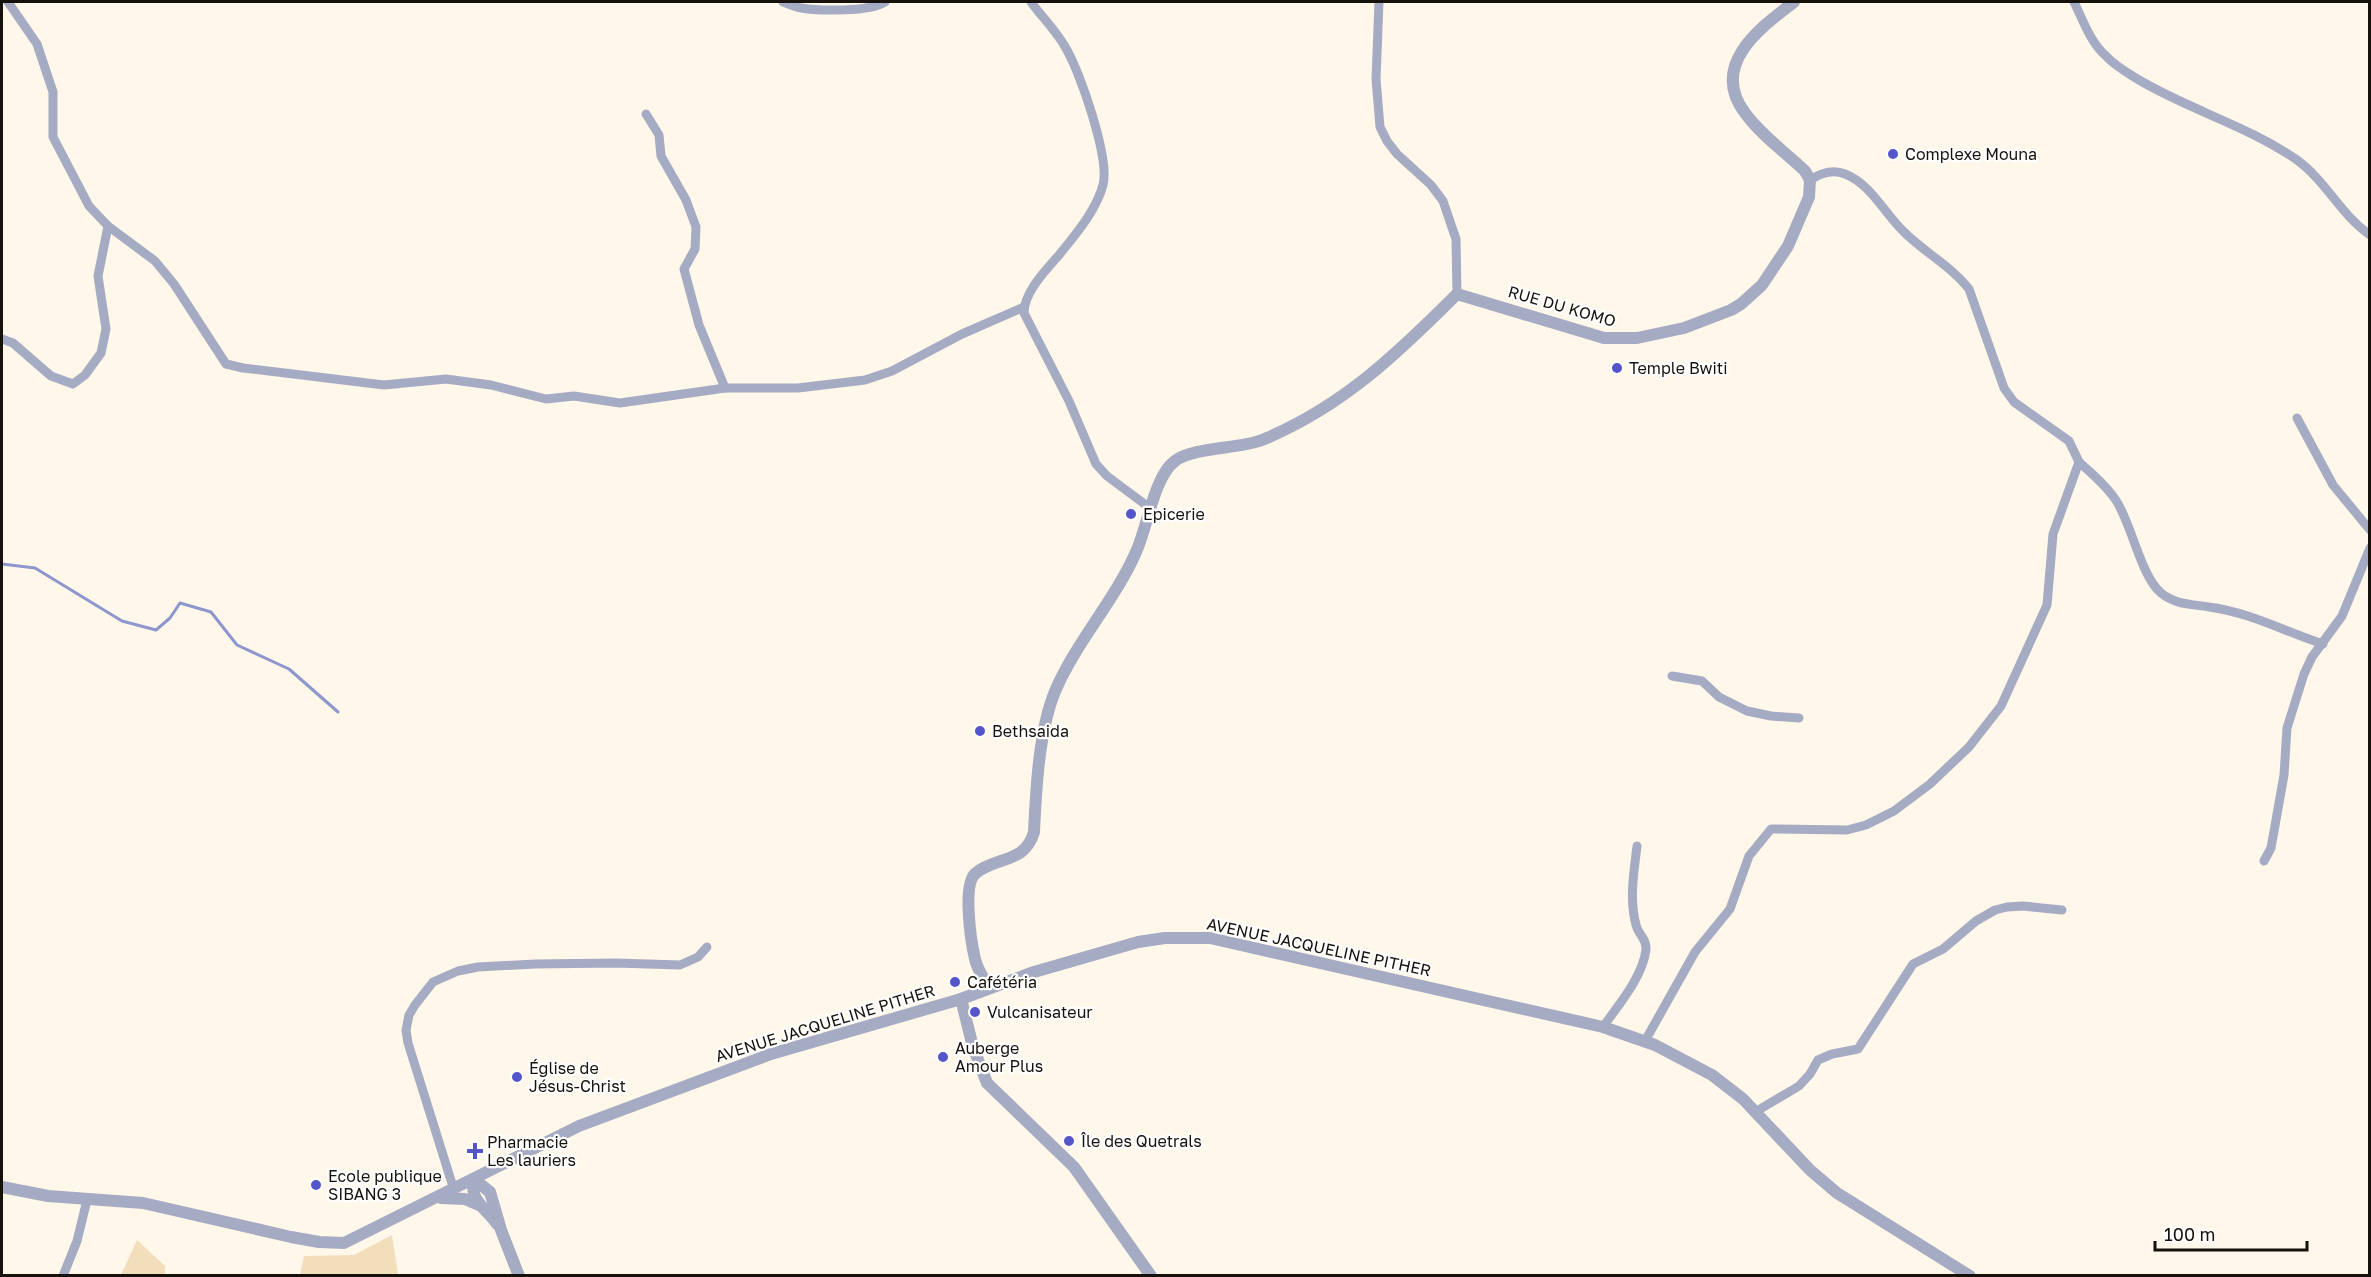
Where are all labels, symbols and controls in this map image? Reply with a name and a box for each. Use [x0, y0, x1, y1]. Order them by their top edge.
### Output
place label: Complexe Mouna [1905, 144, 2037, 164]
marker: Complexe Mouna [1886, 147, 1900, 161]
street label: RUE DU KOMO [1506, 281, 1618, 331]
place label: Temple Bwiti [1629, 358, 1728, 378]
marker: Temple Bwiti [1610, 361, 1624, 375]
place label: Epicerie [1143, 504, 1205, 524]
marker: Epicerie [1124, 507, 1138, 521]
place label: Bethsaida [992, 721, 1069, 741]
marker: Bethsaida [973, 724, 987, 738]
street label: AVENUE JACQUELINE PITHER [1205, 913, 1433, 981]
place label: Cafétéria [967, 972, 1037, 992]
marker: Cafétéria [948, 975, 962, 989]
street label: AVENUE JACQUELINE PITHER [713, 980, 937, 1066]
place label: Vulcanisateur [987, 1002, 1093, 1022]
marker: Vulcanisateur [968, 1005, 982, 1019]
place label: Auberge Amour Plus [955, 1038, 1043, 1076]
marker: Auberge Amour Plus [936, 1050, 950, 1064]
place label: Église de Jésus-Christ [529, 1058, 626, 1096]
marker: Église de Jésus-Christ [510, 1070, 524, 1084]
place label: Île des Quetrals [1080, 1131, 1202, 1151]
place label: Pharmacie Les lauriers [487, 1132, 576, 1170]
marker: Île des Quetrals [1062, 1134, 1076, 1148]
marker: Pharmacie Les lauriers [468, 1144, 482, 1158]
place label: Ecole publique SIBANG 3 [328, 1166, 442, 1204]
marker: Ecole publique SIBANG 3 [309, 1178, 323, 1192]
scale bar [2155, 1214, 2306, 1252]
text: 100 m [2164, 1223, 2215, 1245]

